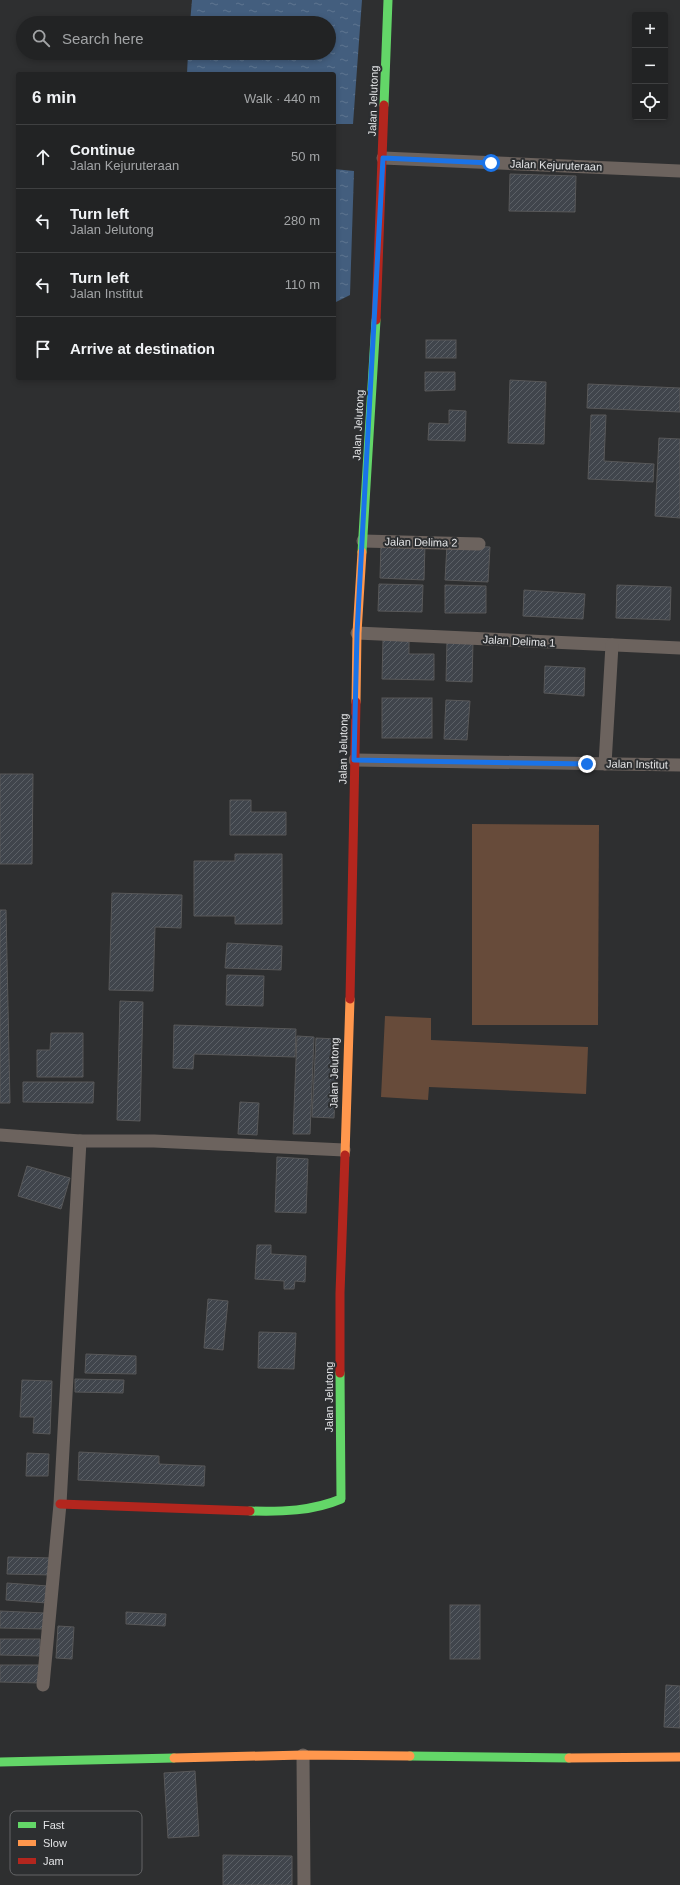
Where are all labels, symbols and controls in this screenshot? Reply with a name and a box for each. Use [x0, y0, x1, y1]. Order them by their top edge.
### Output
map controls [632, 12, 668, 120]
button: + [632, 12, 668, 48]
search box [16, 16, 336, 60]
icon: search [30, 27, 52, 49]
text: Search here [62, 30, 144, 47]
button: − [632, 48, 668, 84]
street label: Jalan Jelutong [366, 65, 380, 137]
button: locate [632, 84, 668, 120]
text: 6 min [32, 88, 76, 107]
text: Walk · 440 m [244, 91, 320, 106]
text: Continue [70, 141, 135, 158]
icon: ahead [32, 146, 54, 168]
text: 50 m [291, 149, 320, 164]
route start [482, 154, 500, 172]
street label: Jalan Kejuruteraan [510, 157, 602, 173]
text: Jalan Kejuruteraan [70, 158, 179, 173]
text: Turn left [70, 205, 129, 222]
icon: left [32, 210, 54, 232]
text: 280 m [284, 213, 320, 228]
text: Jalan Jelutong [70, 222, 154, 237]
text: Turn left [70, 269, 129, 286]
icon: left [32, 274, 54, 296]
text: 110 m [285, 277, 320, 292]
text: Jalan Institut [70, 286, 143, 301]
icon: arrive [32, 338, 54, 360]
text: Arrive at destination [70, 340, 215, 357]
street label: Jalan Jelutong [350, 389, 366, 461]
street label: Jalan Delima 2 [385, 535, 457, 549]
street label: Jalan Delima 1 [482, 633, 556, 649]
street label: Jalan Jelutong [336, 713, 350, 785]
route end [578, 755, 596, 773]
street label: Jalan Institut [606, 757, 668, 771]
street label: Jalan Jelutong [327, 1037, 341, 1109]
street label: Jalan Jelutong [323, 1362, 335, 1432]
legend [10, 1811, 142, 1875]
text: Fast [43, 1819, 64, 1831]
text: Slow [43, 1837, 67, 1849]
text: Jam [43, 1855, 64, 1867]

